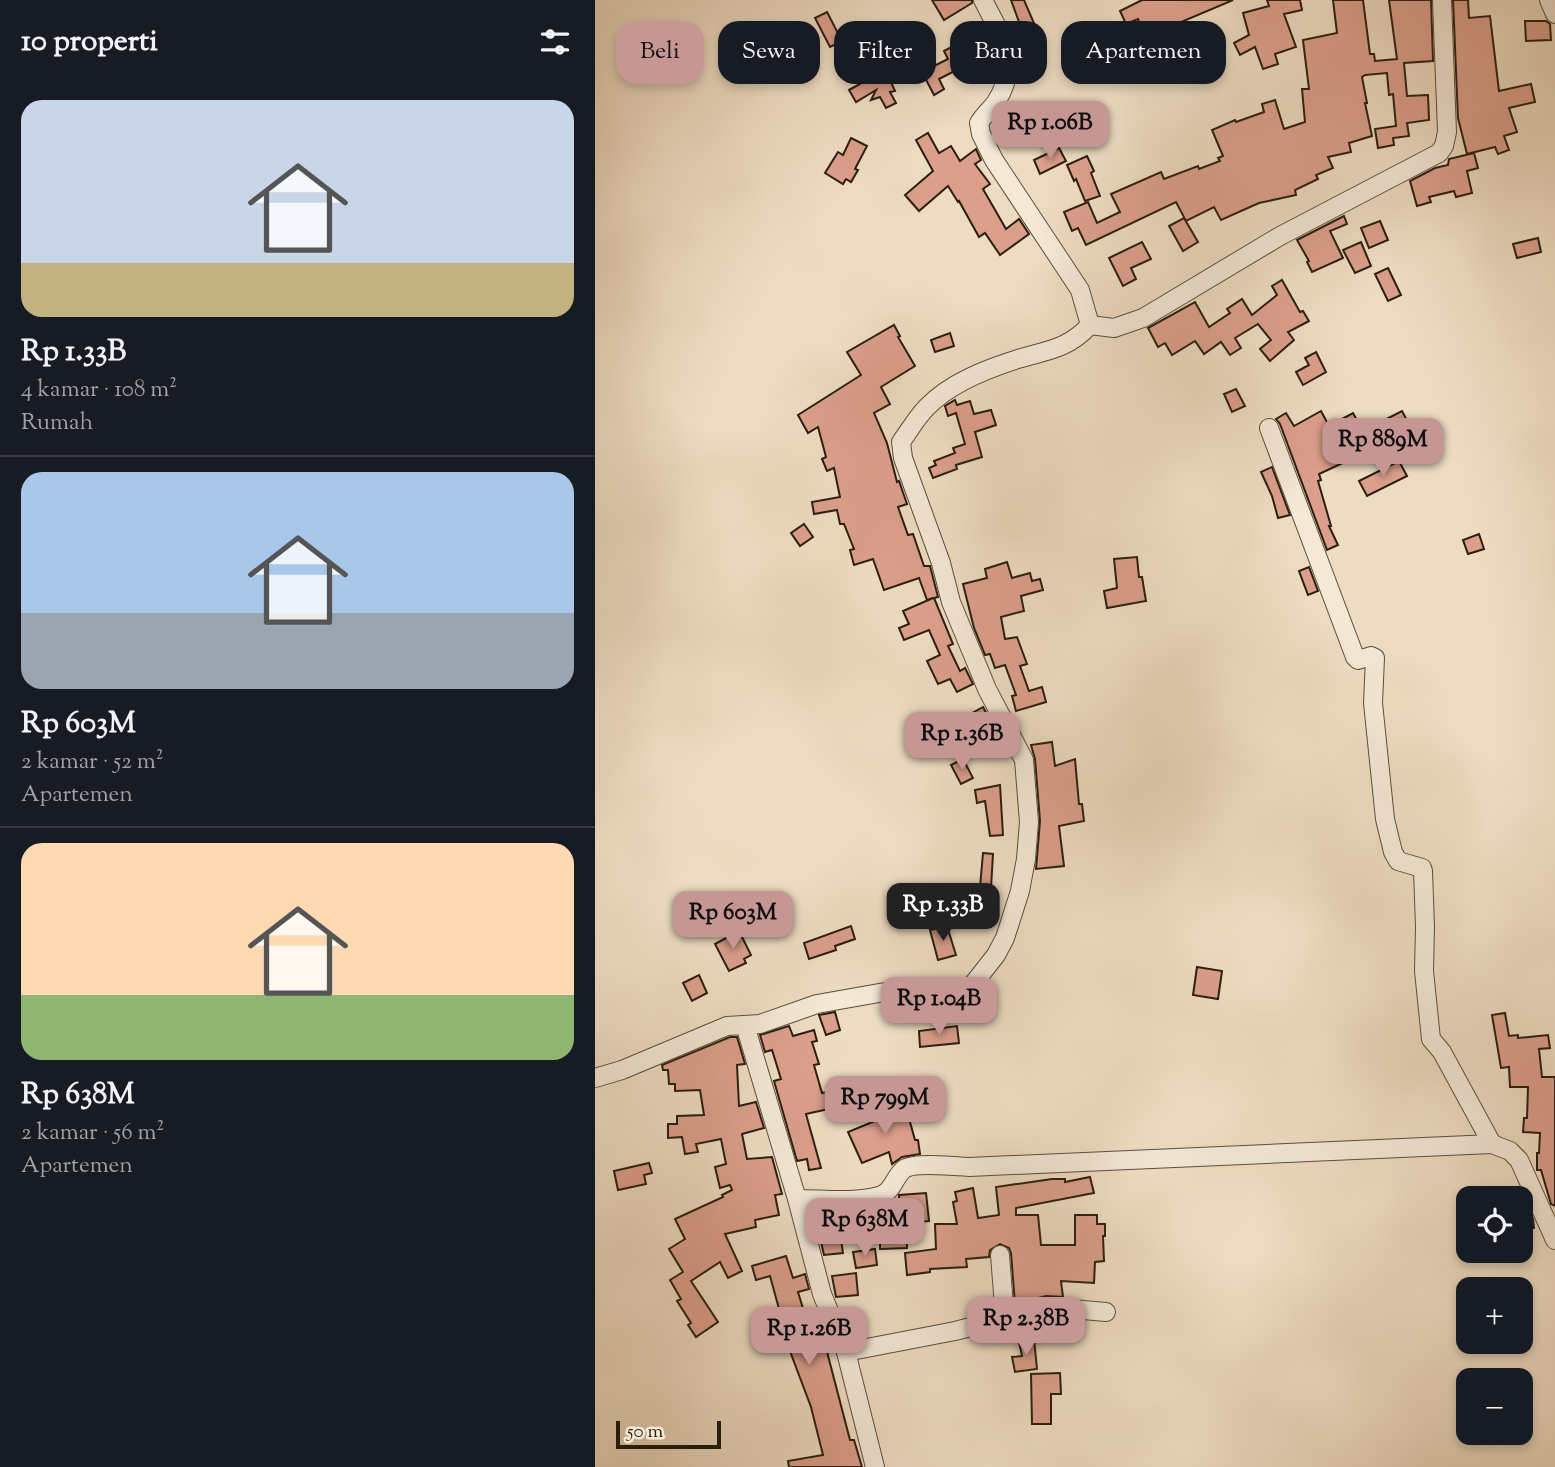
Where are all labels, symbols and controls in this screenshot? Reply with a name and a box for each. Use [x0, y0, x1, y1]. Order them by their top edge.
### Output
text: 10 properti [21, 21, 158, 64]
chip: Beli [616, 21, 704, 84]
chip: Sewa [718, 21, 820, 84]
chip: Filter [834, 21, 936, 84]
chip: Baru [950, 21, 1047, 84]
chip: Apartemen [1061, 21, 1226, 84]
icon: filters [536, 23, 574, 61]
pin: Rp 1.06B [978, 102, 1122, 161]
text: Rp 1.06B [1007, 107, 1093, 140]
icon: home [235, 145, 361, 271]
text: Rp 1.33B [21, 331, 126, 374]
text: 4 kamar · 108 m² [21, 374, 177, 407]
text: Rumah [21, 407, 93, 440]
pin: Rp 889M [1318, 419, 1448, 478]
text: Rp 889M [1338, 424, 1428, 457]
icon: home [235, 517, 361, 643]
text: Rp 603M [21, 703, 136, 746]
pin: Rp 1.36B [890, 712, 1034, 772]
text: Rp 1.36B [921, 718, 1003, 751]
text: 2 kamar · 52 m² [21, 746, 164, 779]
text: Apartemen [21, 779, 133, 812]
pin: Rp 1.33B [871, 884, 1015, 943]
icon: home [235, 888, 361, 1014]
text: Rp 1.33B [903, 889, 983, 922]
pin: Rp 603M [668, 892, 798, 951]
text: Rp 603M [689, 897, 777, 930]
pin: Rp 1.04B [867, 978, 1011, 1037]
text: Rp 1.04B [897, 983, 981, 1016]
text: Rp 638M [21, 1074, 135, 1117]
pin: Rp 799M [820, 1076, 950, 1136]
text: Rp 799M [841, 1082, 929, 1115]
text: 2 kamar · 56 m² [21, 1117, 164, 1150]
text: Apartemen [21, 1150, 133, 1183]
map controls [1456, 1186, 1533, 1445]
button: locate [1456, 1186, 1533, 1263]
pin: Rp 638M [800, 1198, 930, 1258]
text: Rp 638M [821, 1204, 909, 1237]
button: + [1456, 1277, 1533, 1354]
pin: Rp 2.38B [954, 1298, 1098, 1357]
text: Rp 2.38B [983, 1303, 1069, 1336]
pin: Rp 1.26B [737, 1308, 881, 1367]
text: Rp 1.26B [767, 1313, 851, 1346]
button: − [1456, 1368, 1533, 1445]
scale bar [616, 1418, 721, 1450]
text: 50 m [627, 1419, 663, 1446]

